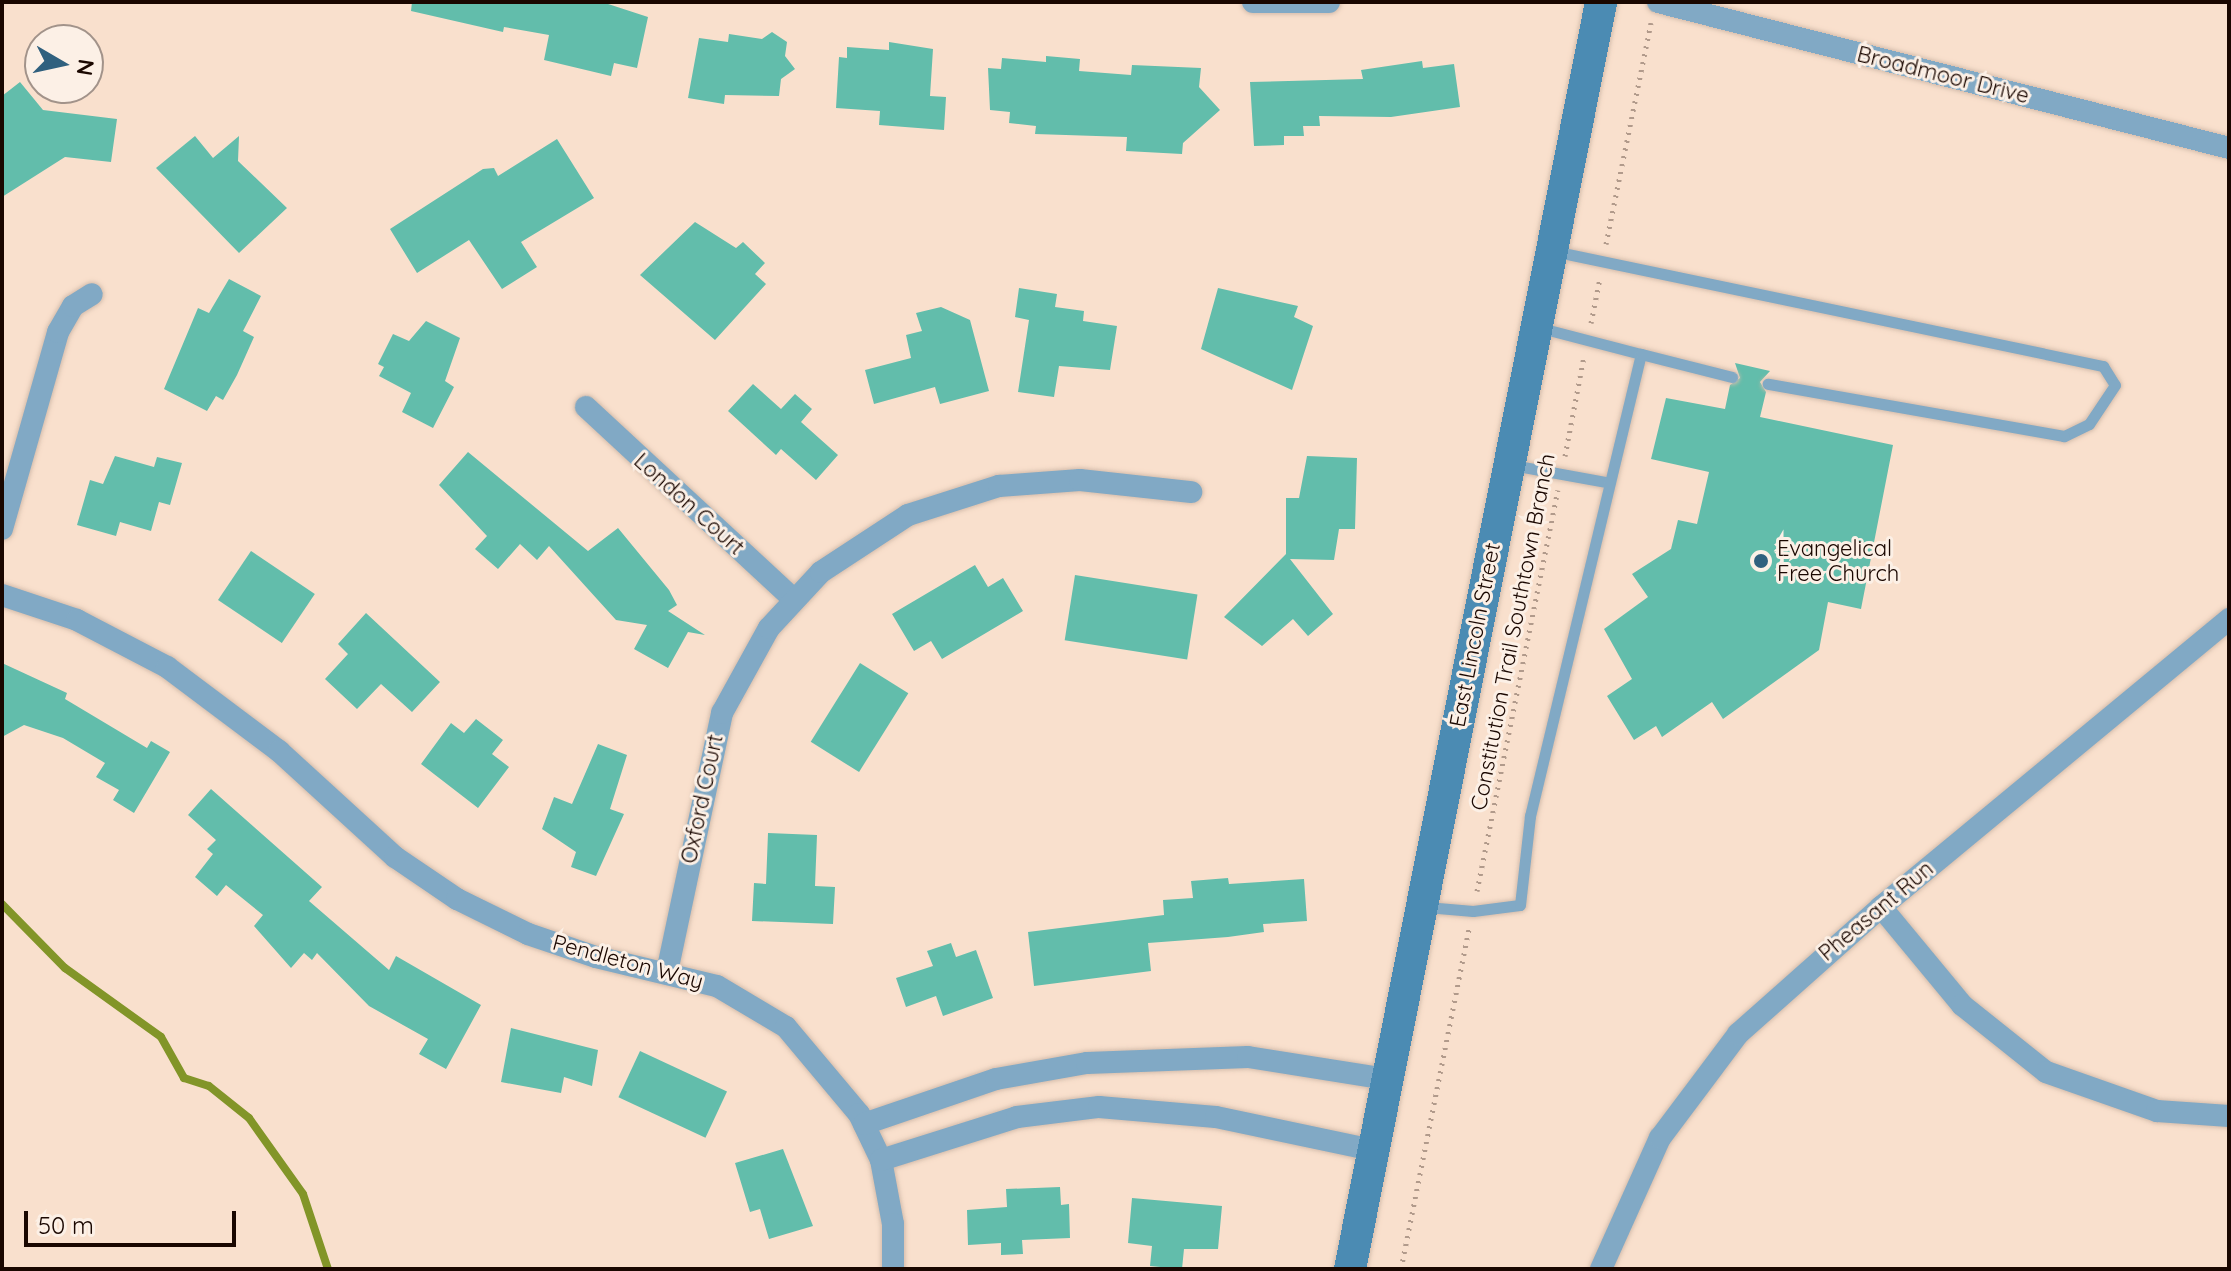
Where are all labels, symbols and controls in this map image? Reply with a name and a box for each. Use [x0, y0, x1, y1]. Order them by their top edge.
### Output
north arrow [24, 24, 104, 104]
street label: Broadmoor Drive [1854, 41, 2032, 109]
text: N [71, 57, 101, 78]
street label: London Court [628, 448, 750, 560]
street label: Constitution Trail Southtown Branch [1465, 451, 1561, 813]
place label: Evangelical Free Church [1777, 535, 1899, 586]
street label: East Lincoln Street [1444, 541, 1506, 729]
marker: Evangelical Free Church [1752, 552, 1770, 570]
street label: Oxford Court [675, 732, 729, 866]
street label: Pheasant Run [1813, 856, 1939, 966]
street label: Pendleton Way [550, 929, 706, 995]
scale bar [28, 1195, 240, 1245]
text: 50 m [38, 1210, 94, 1240]

